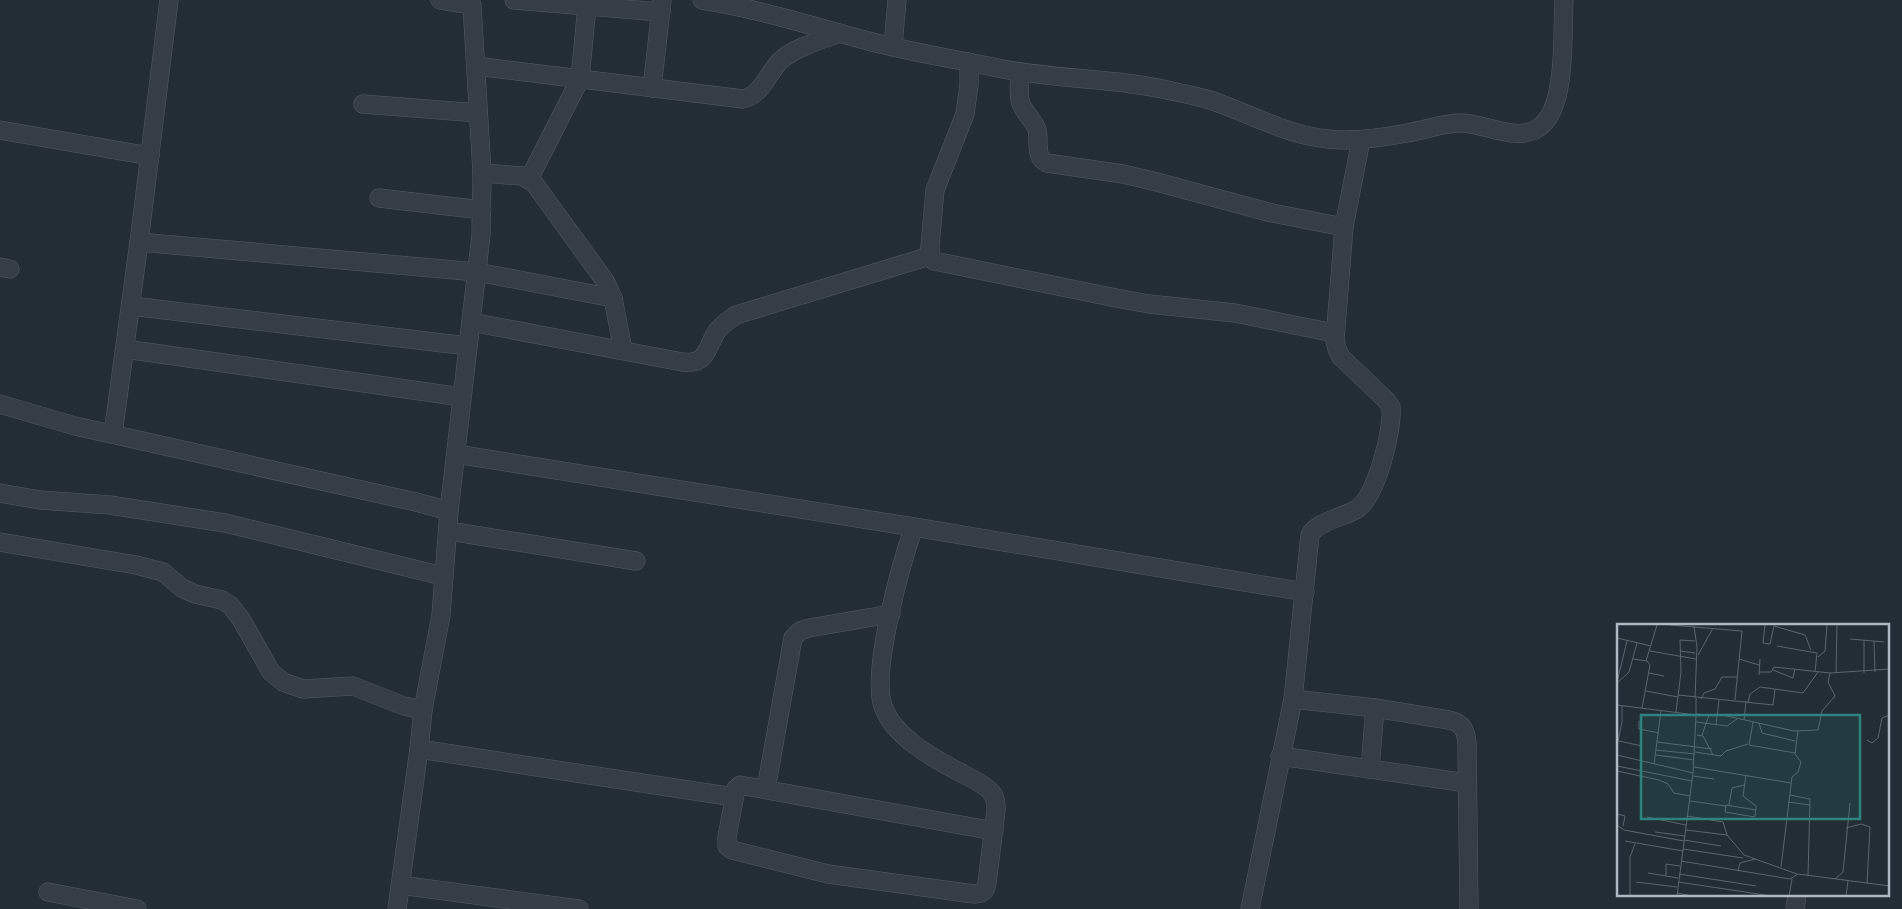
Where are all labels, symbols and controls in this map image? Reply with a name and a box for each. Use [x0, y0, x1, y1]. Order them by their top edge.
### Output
inset map [1617, 624, 1890, 896]

